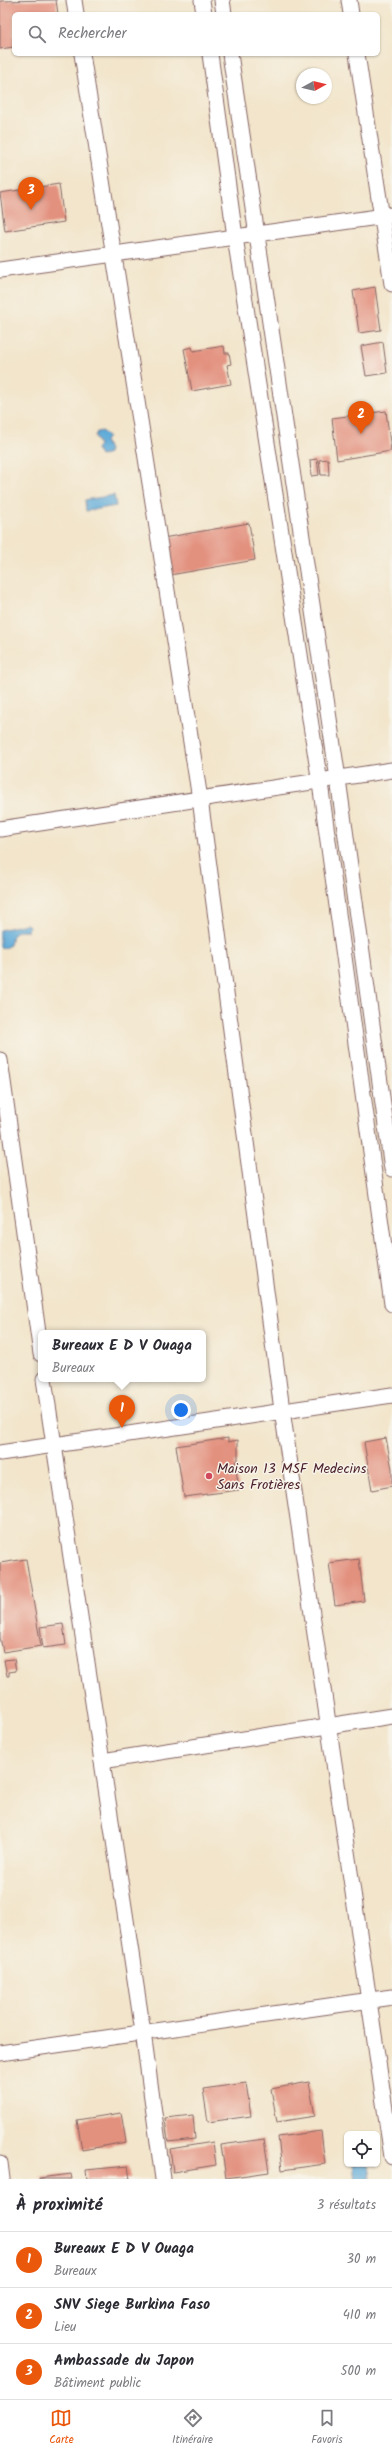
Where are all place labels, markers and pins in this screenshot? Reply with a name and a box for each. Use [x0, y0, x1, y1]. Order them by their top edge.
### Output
pin: 3 [18, 177, 44, 210]
pin: 2 [348, 401, 374, 434]
pin: 1 [109, 1395, 135, 1428]
place label: Maison 13 MSF Medecins Sans Frotières [217, 1458, 366, 1496]
marker: Maison 13 MSF Medecins Sans Frotières [204, 1471, 214, 1481]

